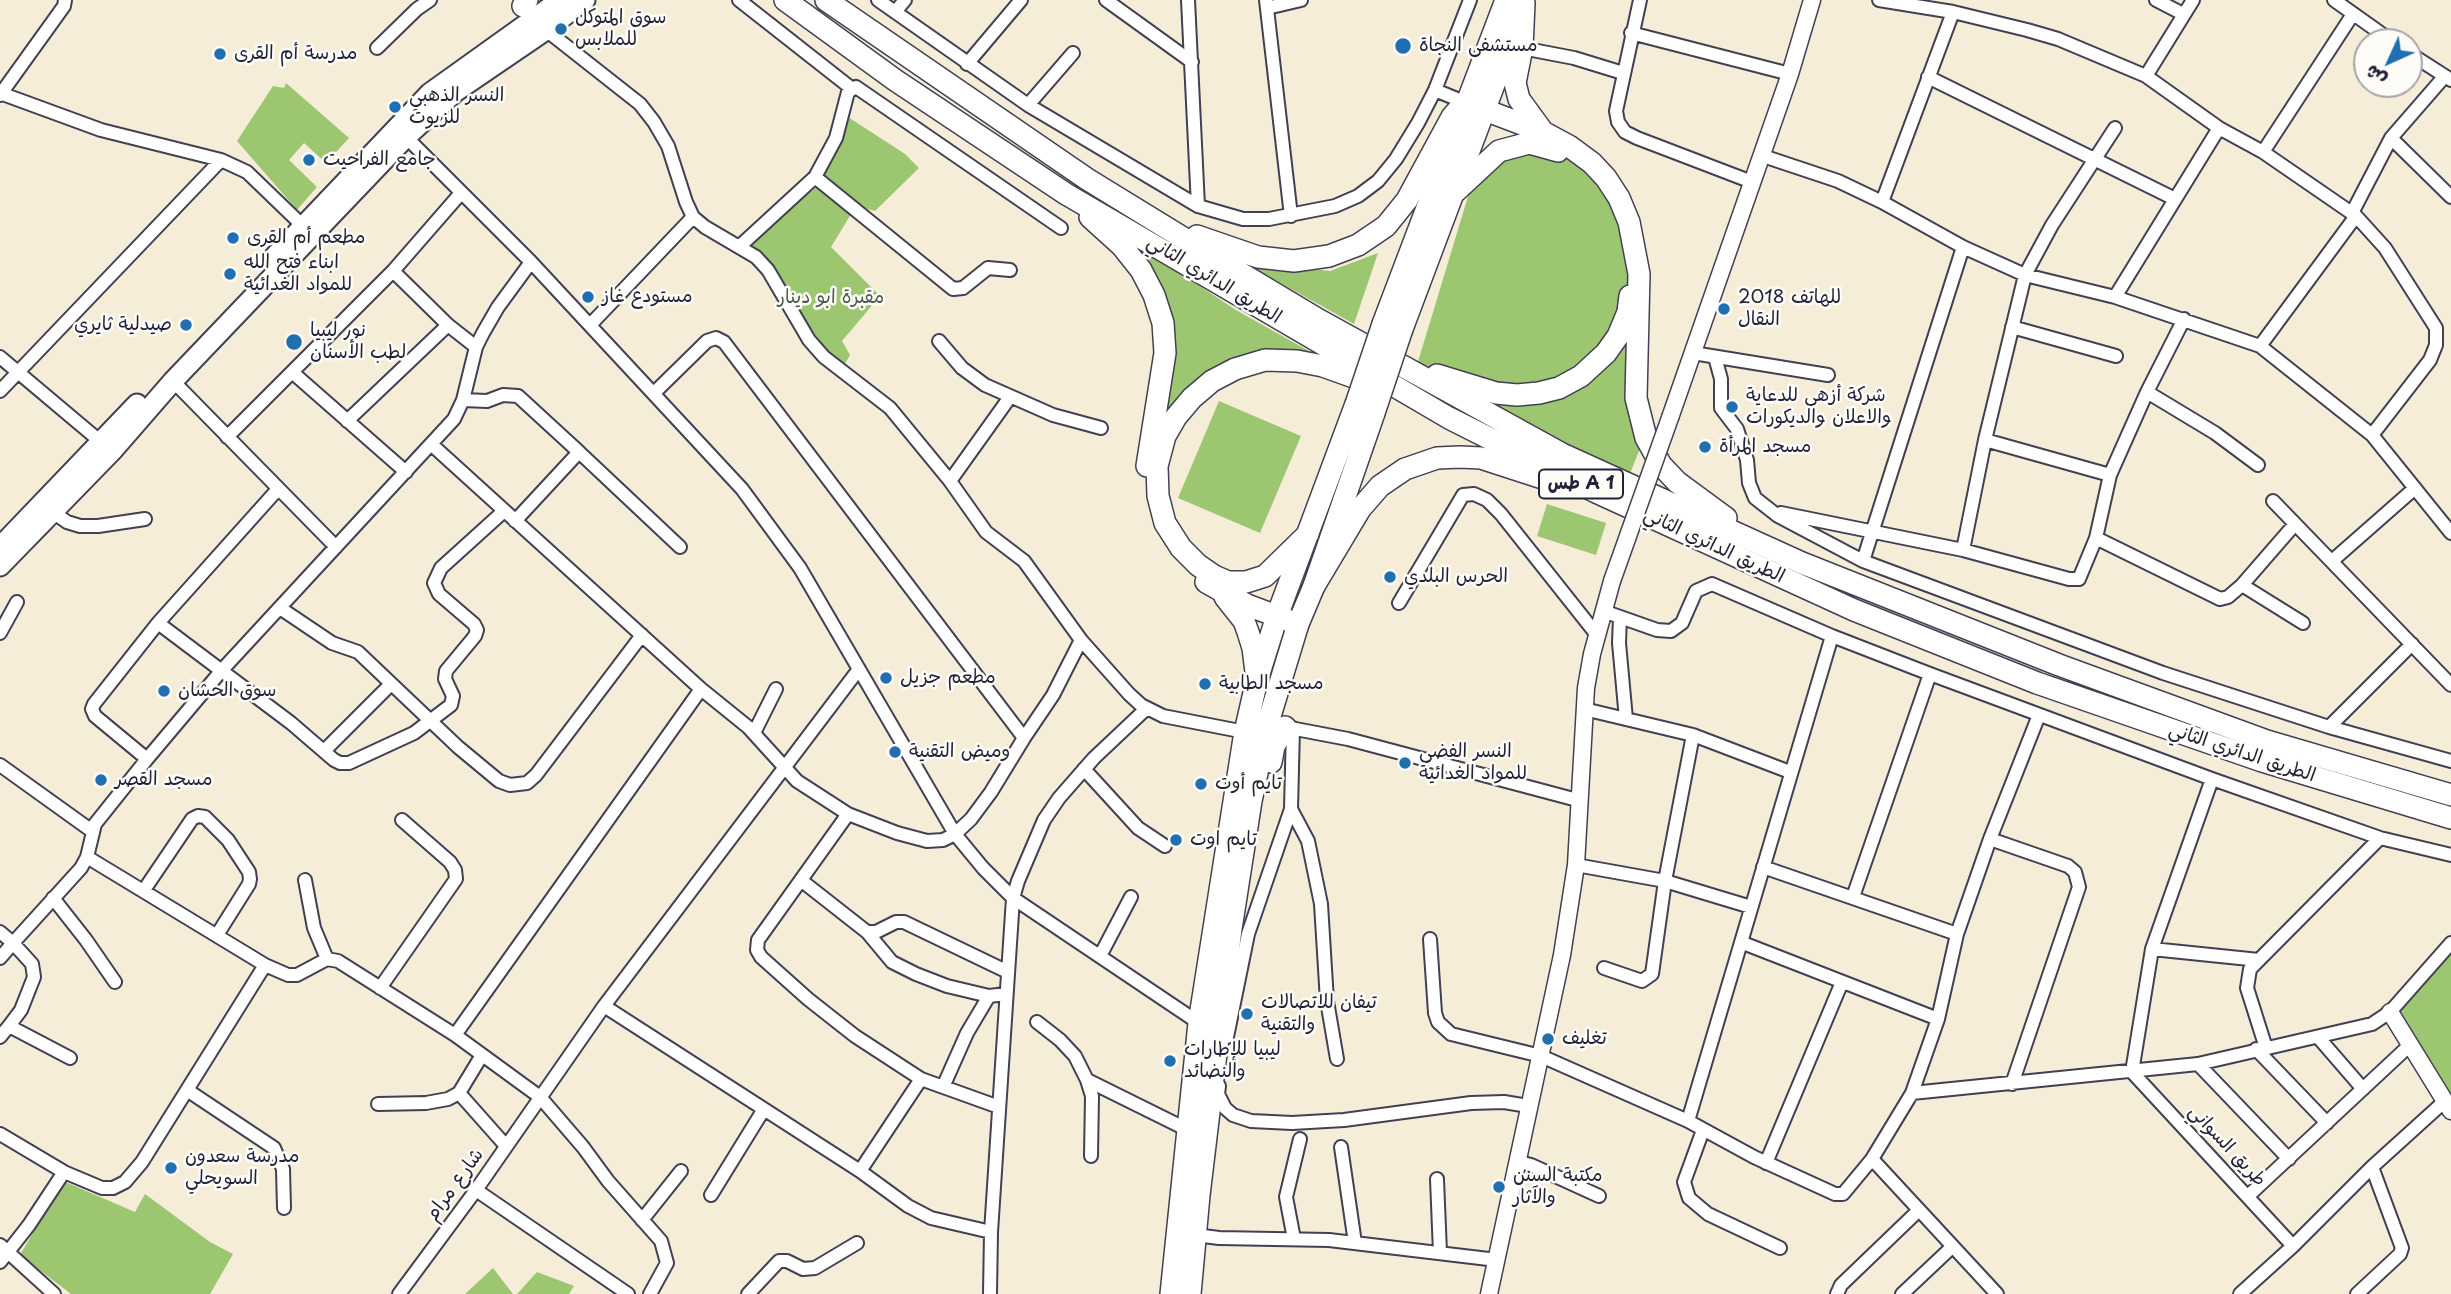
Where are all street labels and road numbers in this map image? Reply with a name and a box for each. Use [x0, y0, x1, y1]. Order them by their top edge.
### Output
street label: الطريق الدائري الثاني [1143, 231, 1285, 329]
road number: طس A 1 [1539, 470, 1623, 498]
street label: الطريق الدائري الثاني [1640, 503, 1788, 589]
street label: الطريق الدائري الثاني [2166, 719, 2318, 787]
street label: طريق السواني [2183, 1100, 2271, 1192]
street label: شارع مرام [421, 1144, 489, 1226]

